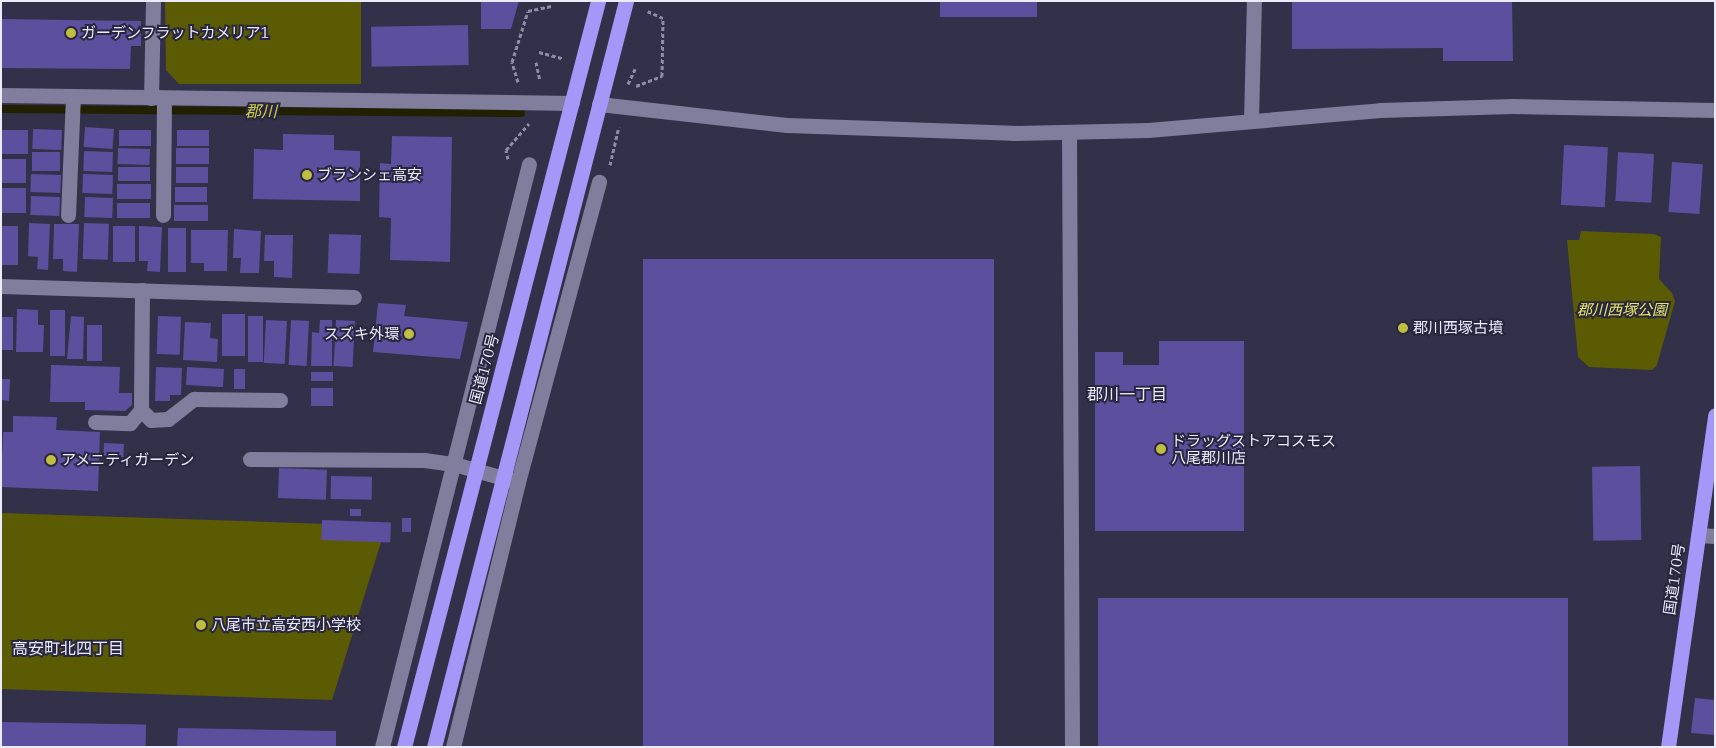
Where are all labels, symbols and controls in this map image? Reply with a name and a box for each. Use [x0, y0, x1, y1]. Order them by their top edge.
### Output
place label: ガーデンフラットカメリア1 [81, 24, 270, 42]
marker: ガーデンフラットカメリア1 [65, 27, 77, 39]
water label: 郡川 [245, 101, 277, 121]
place label: ブランシェ高安 [317, 166, 422, 184]
marker: ブランシェ高安 [301, 169, 313, 181]
park label: 郡川西塚公園 [1577, 301, 1667, 319]
place label: 郡川西塚古墳 [1413, 319, 1503, 337]
marker: 郡川西塚古墳 [1397, 322, 1409, 334]
place label: スズキ外環 [324, 325, 399, 343]
marker: スズキ外環 [403, 328, 415, 340]
street label: 国道170号 [466, 332, 502, 406]
district label: 郡川一丁目 [1087, 384, 1167, 404]
place label: ドラッグストアコスモス 八尾郡川店 [1171, 431, 1336, 466]
marker: ドラッグストアコスモス 八尾郡川店 [1155, 443, 1167, 455]
place label: アメニティガーデン [61, 451, 196, 469]
marker: アメニティガーデン [45, 454, 57, 466]
street label: 国道170号 [1660, 542, 1688, 616]
place label: 八尾市立高安西小学校 [211, 616, 361, 634]
marker: 八尾市立高安西小学校 [195, 619, 207, 631]
district label: 高安町北四丁目 [12, 638, 124, 658]

